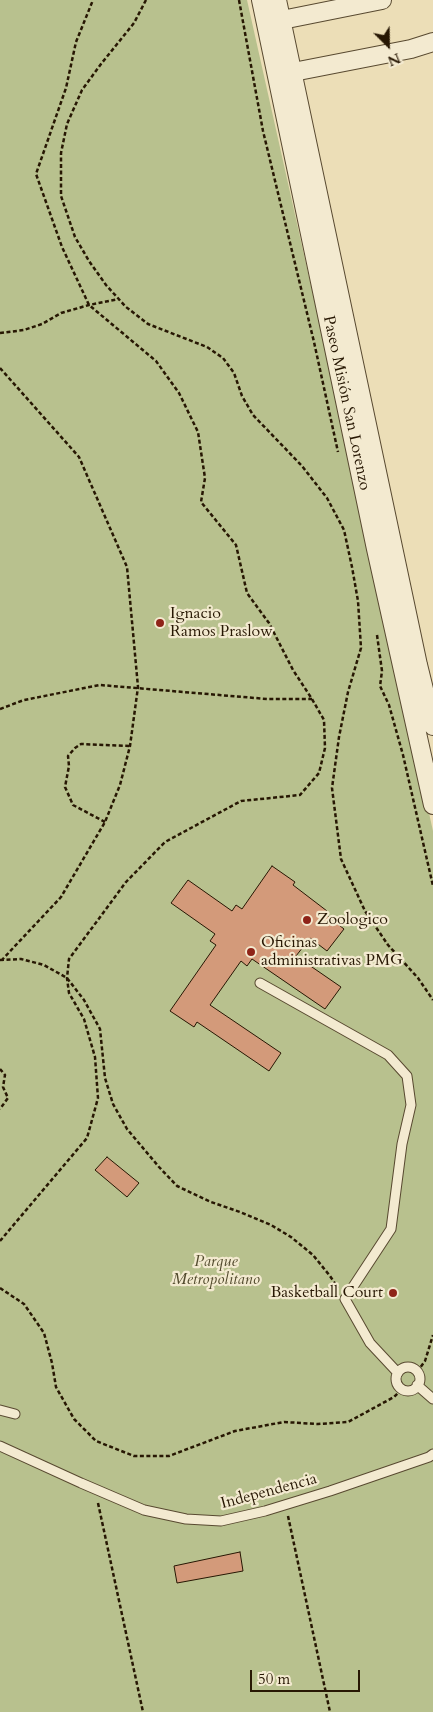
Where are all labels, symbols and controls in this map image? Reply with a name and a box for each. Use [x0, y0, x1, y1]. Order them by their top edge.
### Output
north arrow [363, 20, 413, 70]
text: N [385, 48, 403, 70]
street label: Paseo Misión San Lorenzo [318, 314, 374, 492]
place label: Ignacio Ramos Praslow [170, 604, 273, 642]
marker: Ignacio Ramos Praslow [154, 617, 166, 629]
place label: Zoologico [317, 910, 388, 930]
marker: Zoologico [301, 914, 313, 926]
place label: Oficinas administrativas PMG [261, 933, 403, 971]
marker: Oficinas administrativas PMG [245, 946, 257, 958]
park label: Parque Metropolitano [172, 1252, 260, 1290]
place label: Basketball Court [270, 1283, 383, 1303]
marker: Basketball Court [387, 1287, 399, 1299]
street label: Independencia [219, 1470, 319, 1514]
scale bar [253, 1660, 363, 1692]
text: 50 m [258, 1669, 290, 1689]

